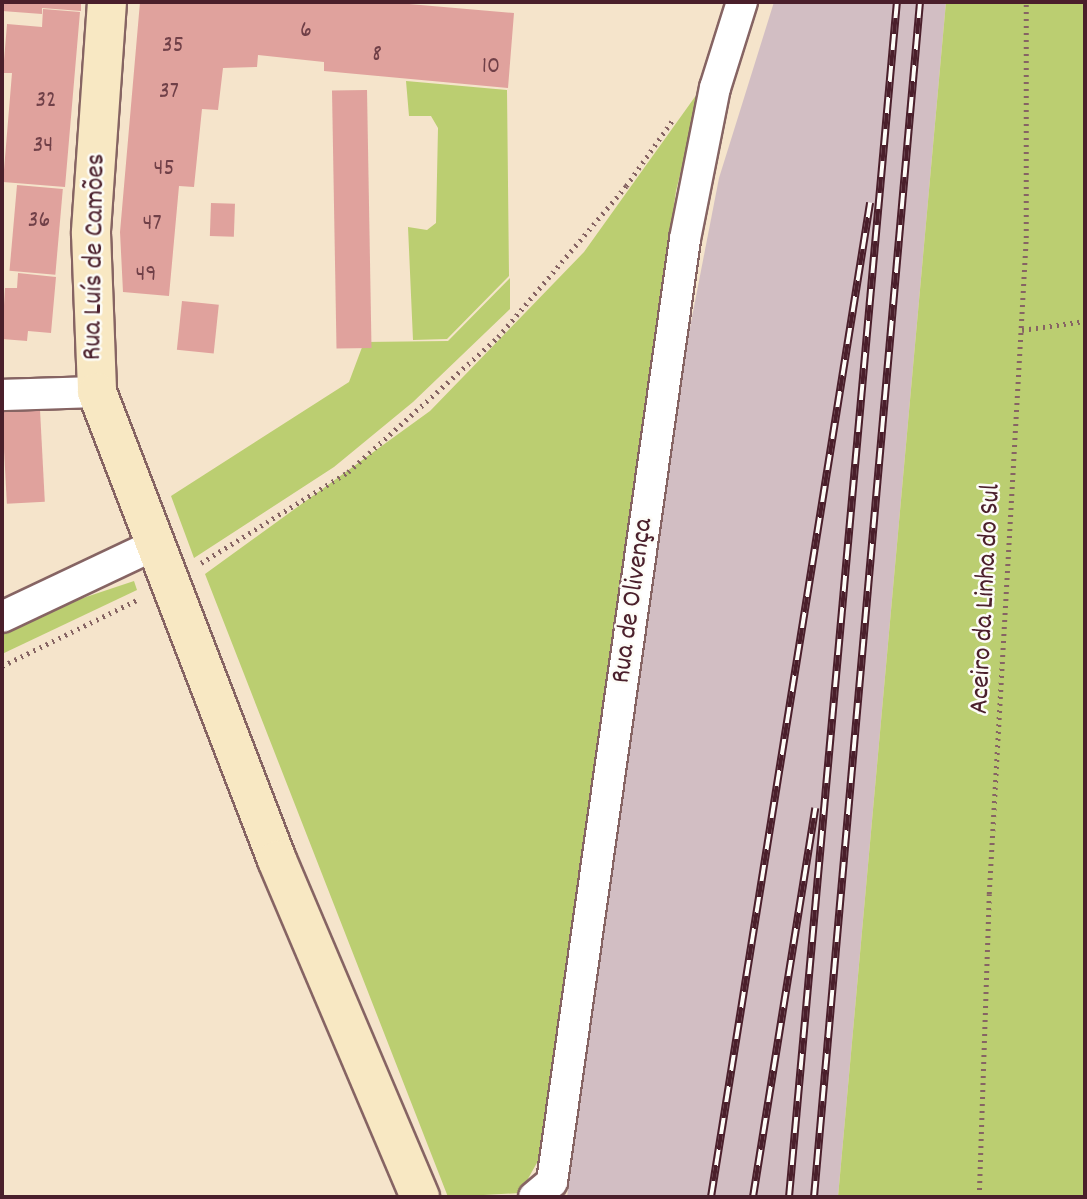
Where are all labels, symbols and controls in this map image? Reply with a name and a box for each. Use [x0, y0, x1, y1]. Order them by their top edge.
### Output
house number: 6 [300, 18, 312, 46]
house number: 35 [162, 33, 184, 61]
house number: 8 [372, 42, 382, 70]
house number: 10 [482, 54, 500, 82]
house number: 37 [159, 79, 179, 107]
house number: 32 [35, 88, 57, 116]
house number: 34 [33, 133, 53, 161]
street label: Rua Luís de Camões [77, 153, 115, 361]
house number: 45 [153, 156, 175, 184]
house number: 36 [28, 208, 50, 236]
house number: 47 [142, 211, 162, 239]
house number: 49 [136, 262, 156, 290]
street label: Aceiro da Linha do Sul [964, 483, 1010, 715]
street label: Rua de Olivença [606, 516, 662, 686]

